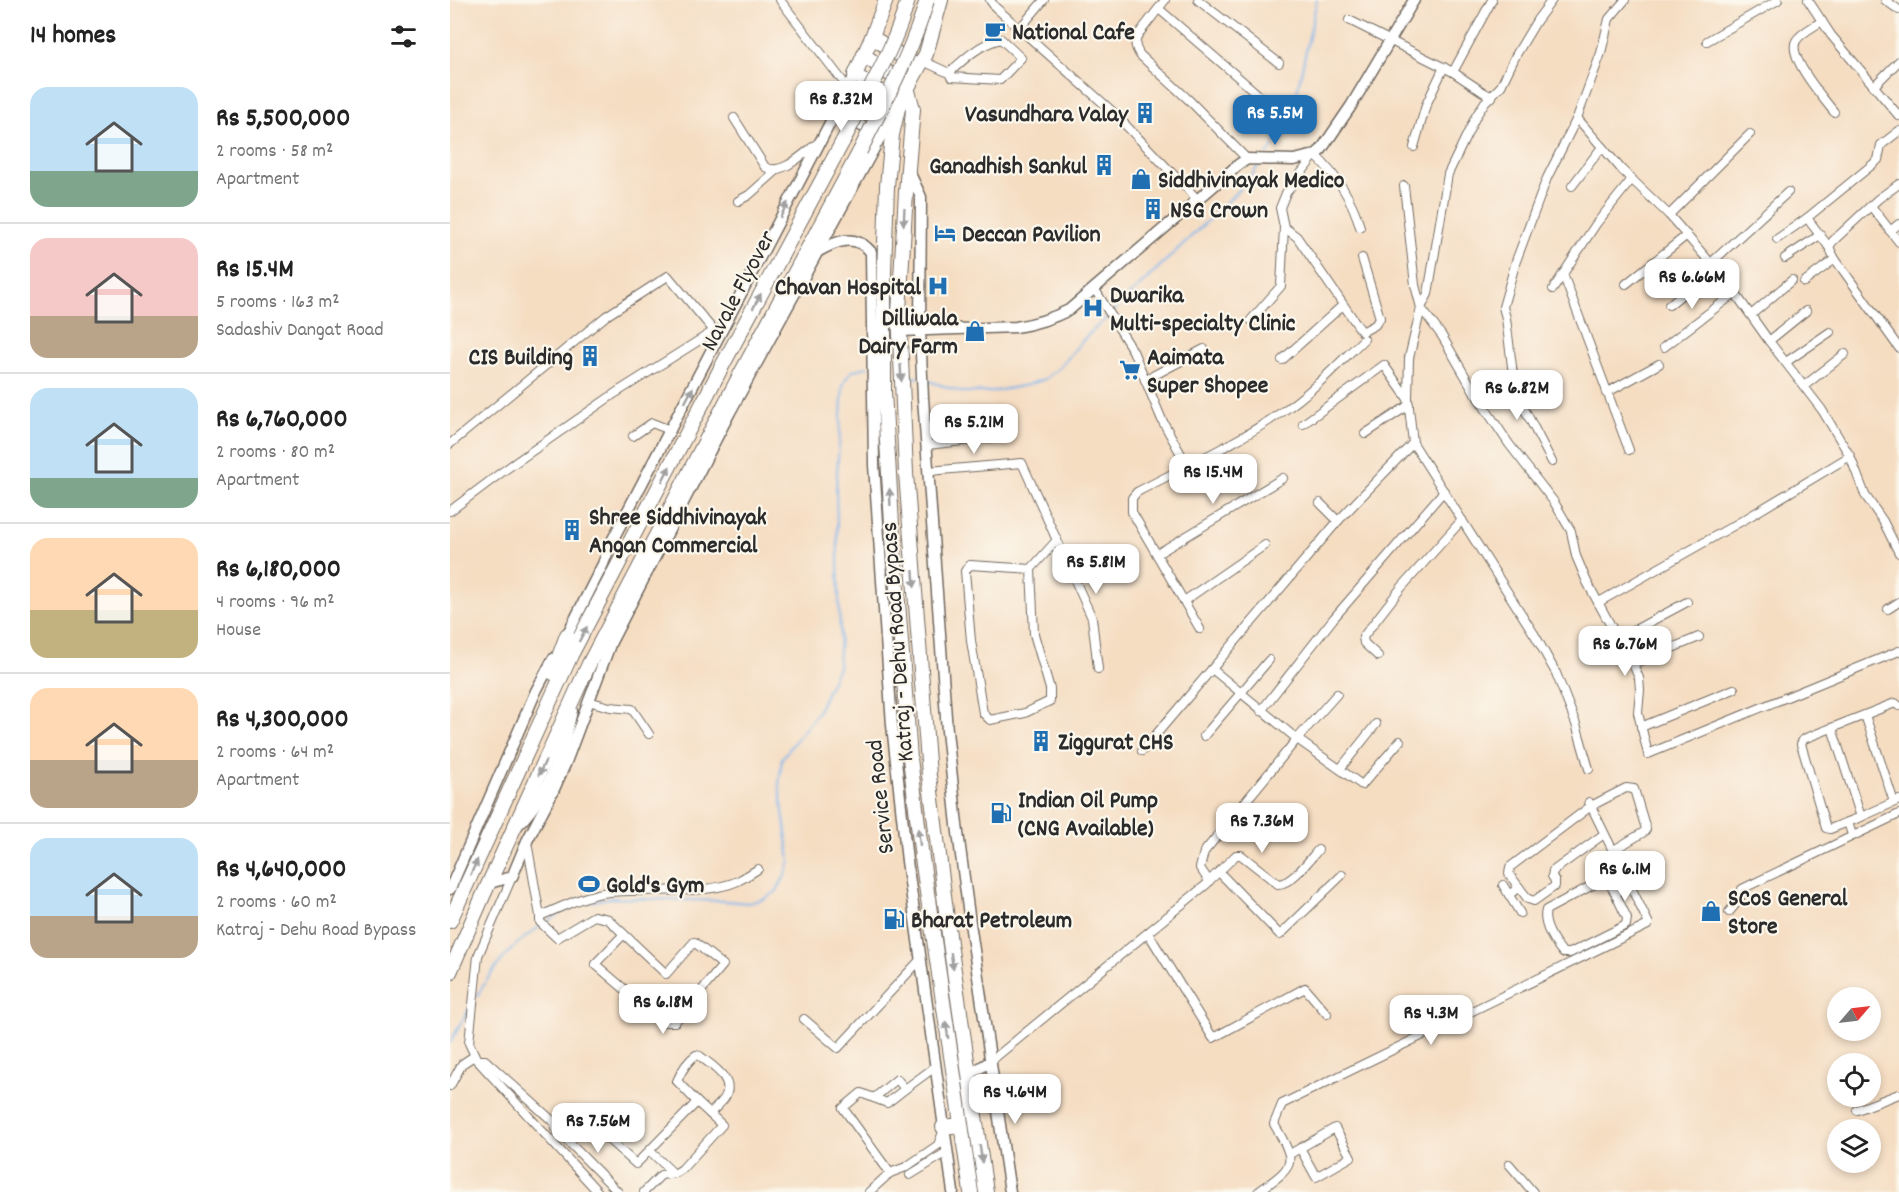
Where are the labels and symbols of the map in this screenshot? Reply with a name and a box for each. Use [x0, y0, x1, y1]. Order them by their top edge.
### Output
place label: National Cafe [1012, 17, 1135, 51]
cafe icon: National Cafe [983, 19, 1007, 43]
pin: Rs 8.32M [779, 81, 903, 132]
pin: Rs 5.5M [1220, 95, 1330, 146]
place label: Vasundhara Valay [965, 99, 1129, 133]
building icon: Vasundhara Valay [1133, 101, 1157, 125]
place label: Ganadhish Sankul [929, 151, 1087, 185]
building icon: Ganadhish Sankul [1092, 153, 1116, 177]
place label: Siddhivinayak Medico [1158, 165, 1345, 199]
shop icon: Siddhivinayak Medico [1129, 167, 1153, 191]
place label: NSG Crown [1170, 195, 1268, 229]
building icon: NSG Crown [1141, 197, 1165, 221]
one-way arrow [780, 202, 789, 219]
one-way arrow [900, 207, 909, 226]
place label: Deccan Pavilion [962, 219, 1101, 253]
hotel icon: Deccan Pavilion [933, 221, 957, 245]
street label: Navale Flyover [694, 225, 786, 358]
pin: Rs 6.66M [1630, 259, 1754, 310]
place label: Chavan Hospital [775, 272, 921, 306]
hospital icon: Chavan Hospital [926, 274, 950, 298]
place label: Dwarika Multi-specialty Clinic [1110, 280, 1296, 342]
one-way arrow [752, 292, 762, 309]
hospital icon: Dwarika Multi-specialty Clinic [1081, 296, 1105, 320]
place label: Dilliwala Dairy Farm [858, 303, 959, 365]
shop icon: Dilliwala Dairy Farm [963, 319, 987, 343]
place label: CIS Building [469, 342, 573, 376]
place label: Aaimata Super Shopee [1147, 342, 1269, 404]
building icon: CIS Building [578, 344, 602, 368]
supermarket icon: Aaimata Super Shopee [1118, 358, 1142, 382]
one-way arrow [896, 363, 905, 382]
pin: Rs 6.82M [1455, 370, 1579, 421]
one-way arrow [683, 386, 693, 404]
pin: Rs 5.21M [912, 404, 1036, 455]
pin: Rs 15.4M [1151, 454, 1275, 505]
one-way arrow [661, 465, 671, 482]
one-way arrow [886, 487, 895, 506]
place label: Shree Siddhivinayak Angan Commercial [589, 502, 767, 564]
building icon: Shree Siddhivinayak Angan Commercial [560, 518, 584, 542]
street label: Katraj - Dehu Road Bypass [874, 521, 924, 763]
pin: Rs 5.81M [1034, 544, 1158, 595]
one-way arrow [909, 570, 919, 589]
one-way arrow [578, 625, 588, 642]
pin: Rs 6.76M [1563, 626, 1687, 677]
place label: Ziggurat CHS [1058, 727, 1174, 761]
building icon: Ziggurat CHS [1029, 729, 1053, 753]
street label: Service Road [859, 738, 905, 856]
one-way arrow [537, 759, 546, 776]
place label: Indian Oil Pump (CNG Available) [1018, 785, 1158, 847]
fuel station icon: Indian Oil Pump (CNG Available) [989, 801, 1013, 825]
pin: Rs 7.36M [1200, 803, 1324, 854]
one-way arrow [915, 828, 924, 847]
pin: Rs 6.1M [1570, 851, 1680, 902]
one-way arrow [469, 859, 478, 876]
place label: Gold's Gym [606, 870, 704, 904]
sports icon: Gold's Gym [577, 872, 601, 896]
place label: SCoS General Store [1728, 883, 1848, 945]
shop icon: SCoS General Store [1699, 899, 1723, 923]
place label: Bharat Petroleum [911, 905, 1072, 939]
fuel station icon: Bharat Petroleum [882, 907, 906, 931]
one-way arrow [948, 952, 957, 971]
pin: Rs 6.18M [601, 984, 725, 1035]
north arrow [1827, 987, 1881, 1041]
pin: Rs 4.3M [1376, 995, 1486, 1046]
one-way arrow [943, 1021, 952, 1040]
pin: Rs 4.64M [953, 1074, 1077, 1125]
pin: Rs 7.56M [536, 1103, 660, 1154]
one-way arrow [976, 1145, 985, 1164]

